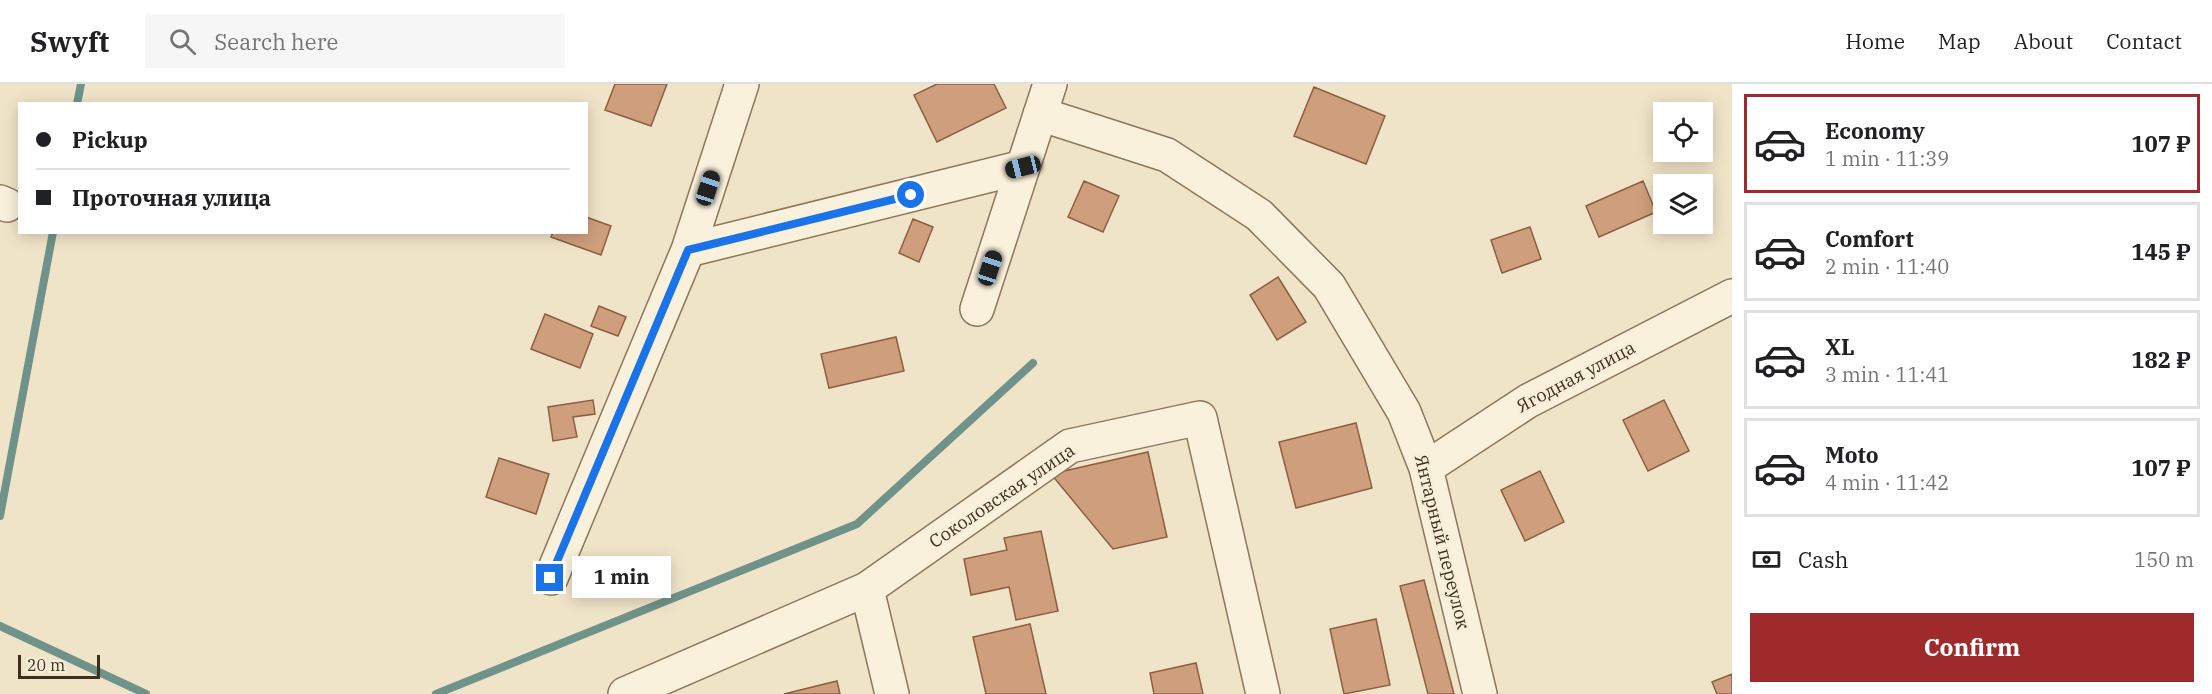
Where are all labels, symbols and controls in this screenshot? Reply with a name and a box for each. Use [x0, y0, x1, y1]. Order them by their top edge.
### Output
search box [145, 14, 565, 68]
text: Swyft [30, 23, 109, 60]
icon: search [166, 25, 199, 58]
text: Search here [214, 27, 338, 56]
text: Home [1845, 27, 1905, 55]
text: Map [1938, 27, 1981, 55]
text: About [2014, 27, 2073, 55]
text: Contact [2106, 27, 2182, 55]
map controls [1653, 102, 1713, 234]
button: locate [1653, 102, 1713, 162]
text: Economy [1825, 116, 1925, 145]
icon: car [1753, 117, 1807, 171]
text: Pickup [72, 125, 148, 154]
text: 107 ₽ [2131, 129, 2191, 158]
text: 1 min · 11:39 [1825, 145, 1949, 172]
car [1003, 154, 1043, 180]
car [694, 168, 722, 208]
button: layers [1653, 174, 1713, 234]
route start [897, 181, 924, 208]
text: Проточная улица [72, 183, 271, 212]
text: Comfort [1825, 224, 1914, 253]
icon: car [1753, 225, 1807, 279]
text: 145 ₽ [2131, 237, 2191, 266]
car [976, 248, 1004, 288]
text: 2 min · 11:40 [1825, 253, 1949, 280]
text: XL [1825, 332, 1855, 361]
icon: car [1753, 333, 1807, 387]
street label: Ягодная улица [1512, 336, 1639, 418]
text: 182 ₽ [2131, 345, 2191, 374]
text: 3 min · 11:41 [1825, 361, 1949, 388]
street label: Соколовская улица [925, 438, 1079, 553]
text: Moto [1825, 440, 1879, 469]
icon: car [1753, 441, 1807, 495]
street label: Янтарный переулок [1410, 452, 1475, 632]
text: 107 ₽ [2131, 453, 2191, 482]
text: 4 min · 11:42 [1825, 469, 1949, 496]
icon: cash [1750, 543, 1783, 576]
text: Cash [1798, 545, 1849, 574]
text: 150 m [2134, 546, 2194, 573]
callout: 1 min [571, 557, 670, 599]
text: 1 min [594, 563, 650, 590]
route end [536, 564, 563, 591]
button: Confirm [1750, 613, 2194, 682]
scale bar [18, 652, 100, 680]
text: 20 m [27, 655, 65, 675]

